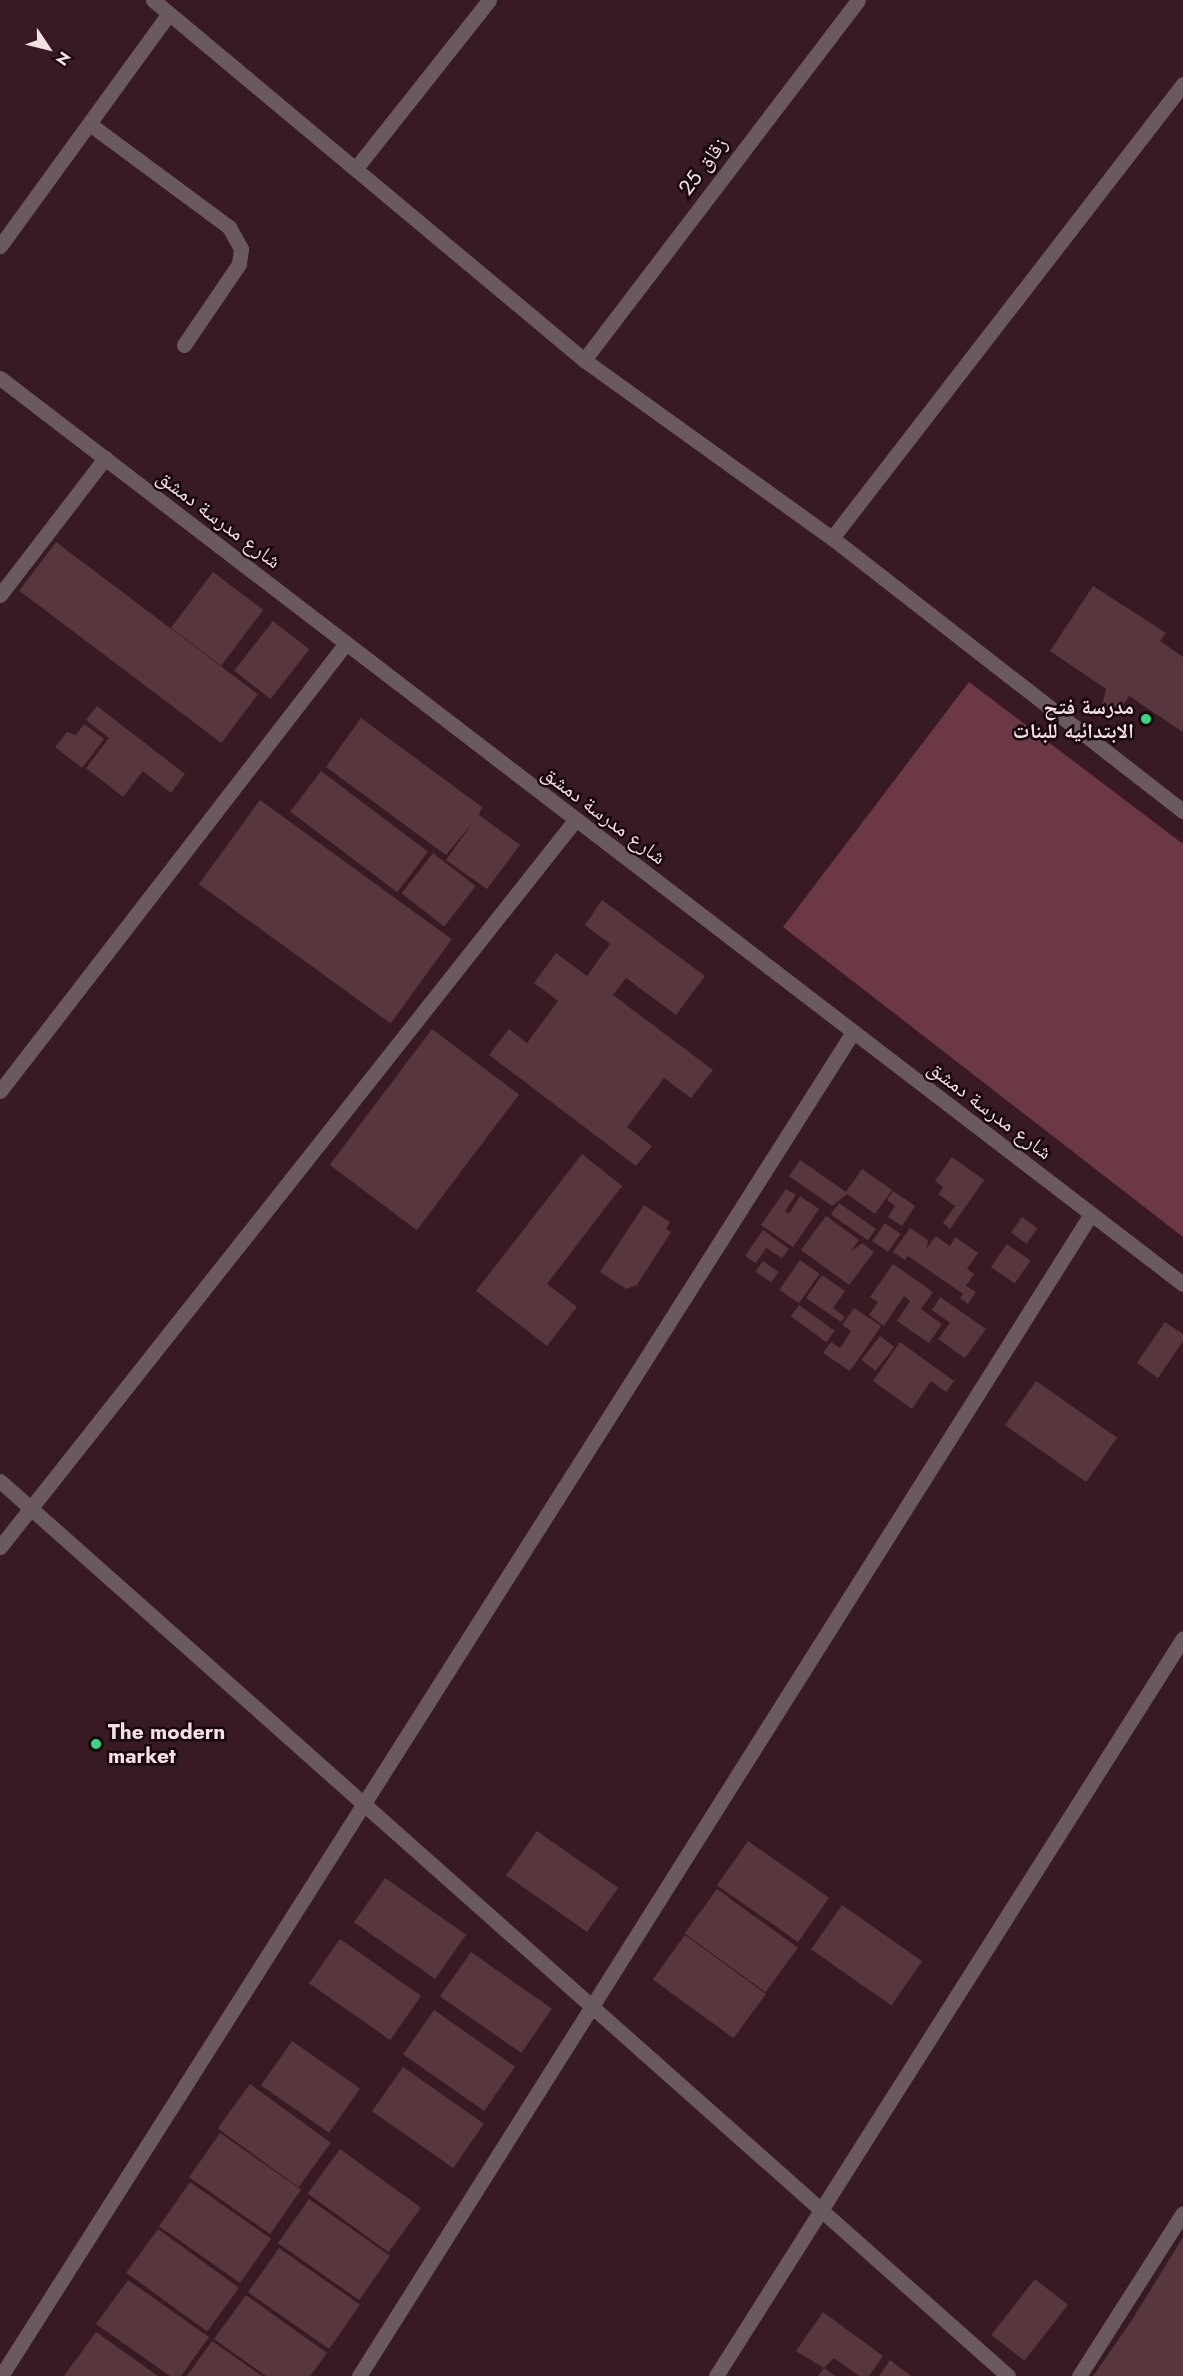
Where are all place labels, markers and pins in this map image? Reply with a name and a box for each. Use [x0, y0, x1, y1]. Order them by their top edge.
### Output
place label: مدرسة فتح الابتدائيه للبنات [1013, 694, 1134, 744]
marker: مدرسة فتح الابتدائيه للبنات [1139, 712, 1153, 726]
place label: The modern market [108, 1719, 225, 1769]
marker: The modern market [89, 1737, 103, 1751]

